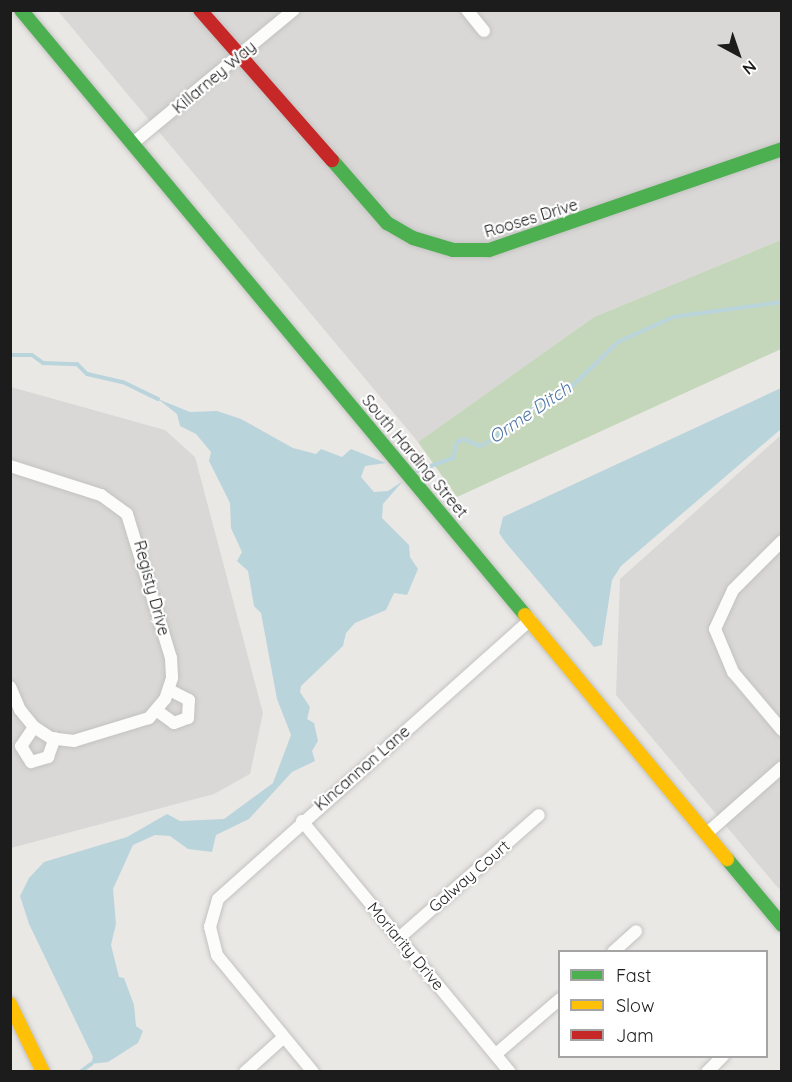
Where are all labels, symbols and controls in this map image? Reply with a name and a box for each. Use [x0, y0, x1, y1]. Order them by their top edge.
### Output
north arrow [708, 24, 768, 84]
street label: Killarney Way [168, 36, 260, 118]
text: N [739, 56, 761, 79]
street label: Rooses Drive [482, 195, 580, 241]
water label: Orme Ditch [485, 378, 575, 448]
street label: South Harding Street [358, 391, 472, 521]
street label: Registy Drive [130, 538, 174, 638]
street label: Kincannon Lane [311, 721, 413, 815]
street label: Galway Court [425, 836, 513, 916]
street label: Moriarity Drive [364, 898, 448, 994]
legend [558, 950, 768, 1058]
text: Fast [616, 964, 651, 987]
text: Slow [616, 994, 654, 1017]
text: Jam [616, 1024, 654, 1047]

